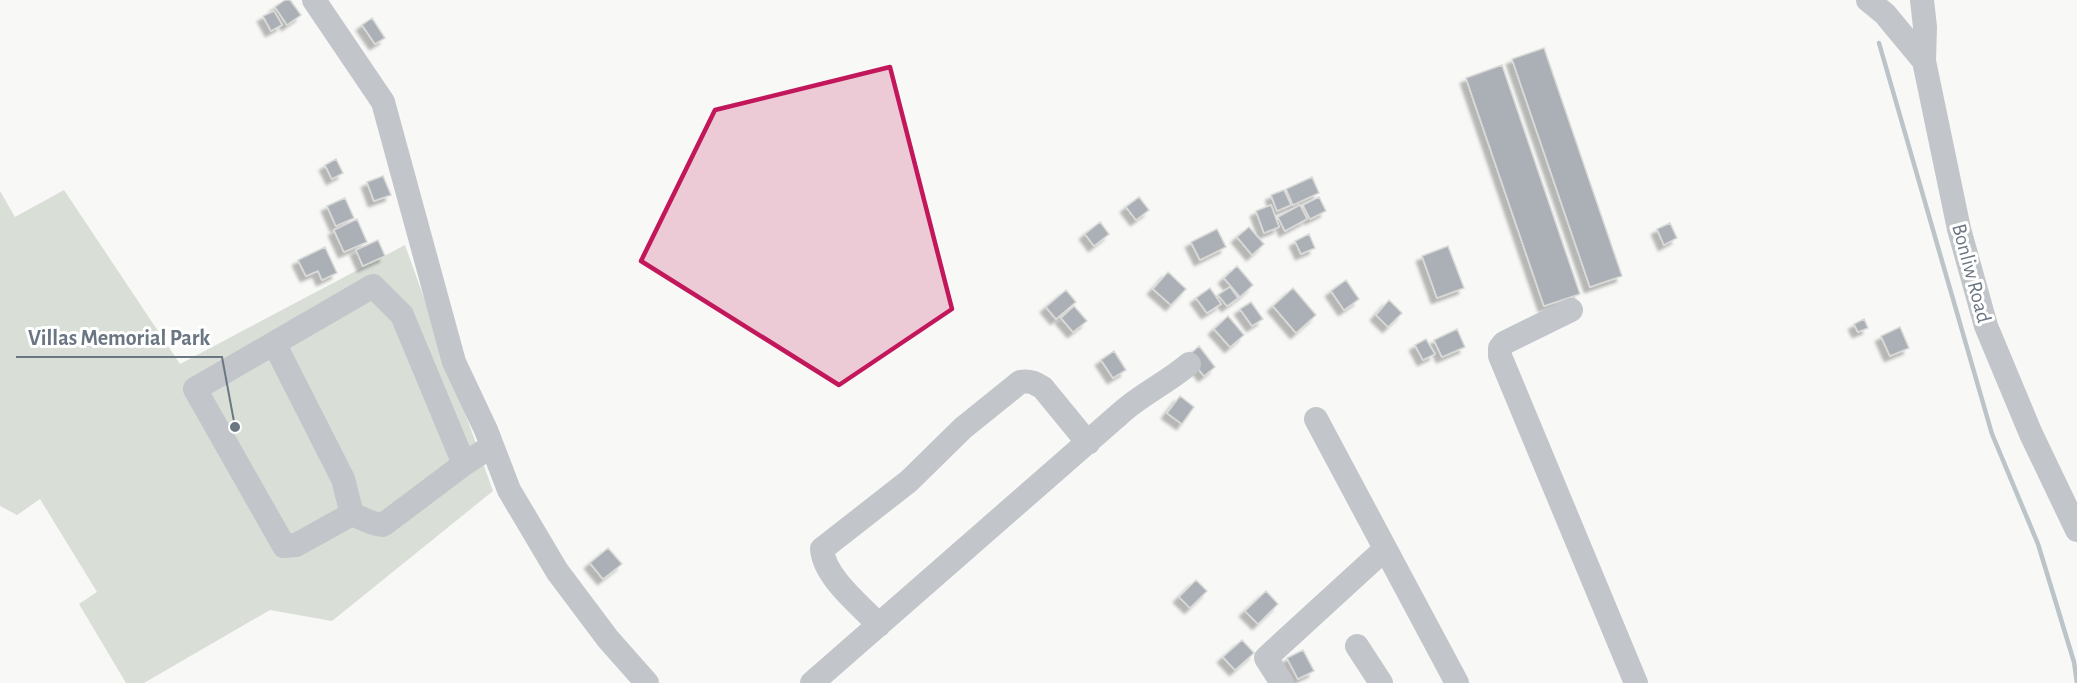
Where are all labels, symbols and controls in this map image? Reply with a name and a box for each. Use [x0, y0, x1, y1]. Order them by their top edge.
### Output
street label: Bonliw Road [1948, 221, 1995, 325]
callout: Villas Memorial Park [16, 317, 222, 357]
text: Villas Memorial Park [28, 327, 210, 349]

